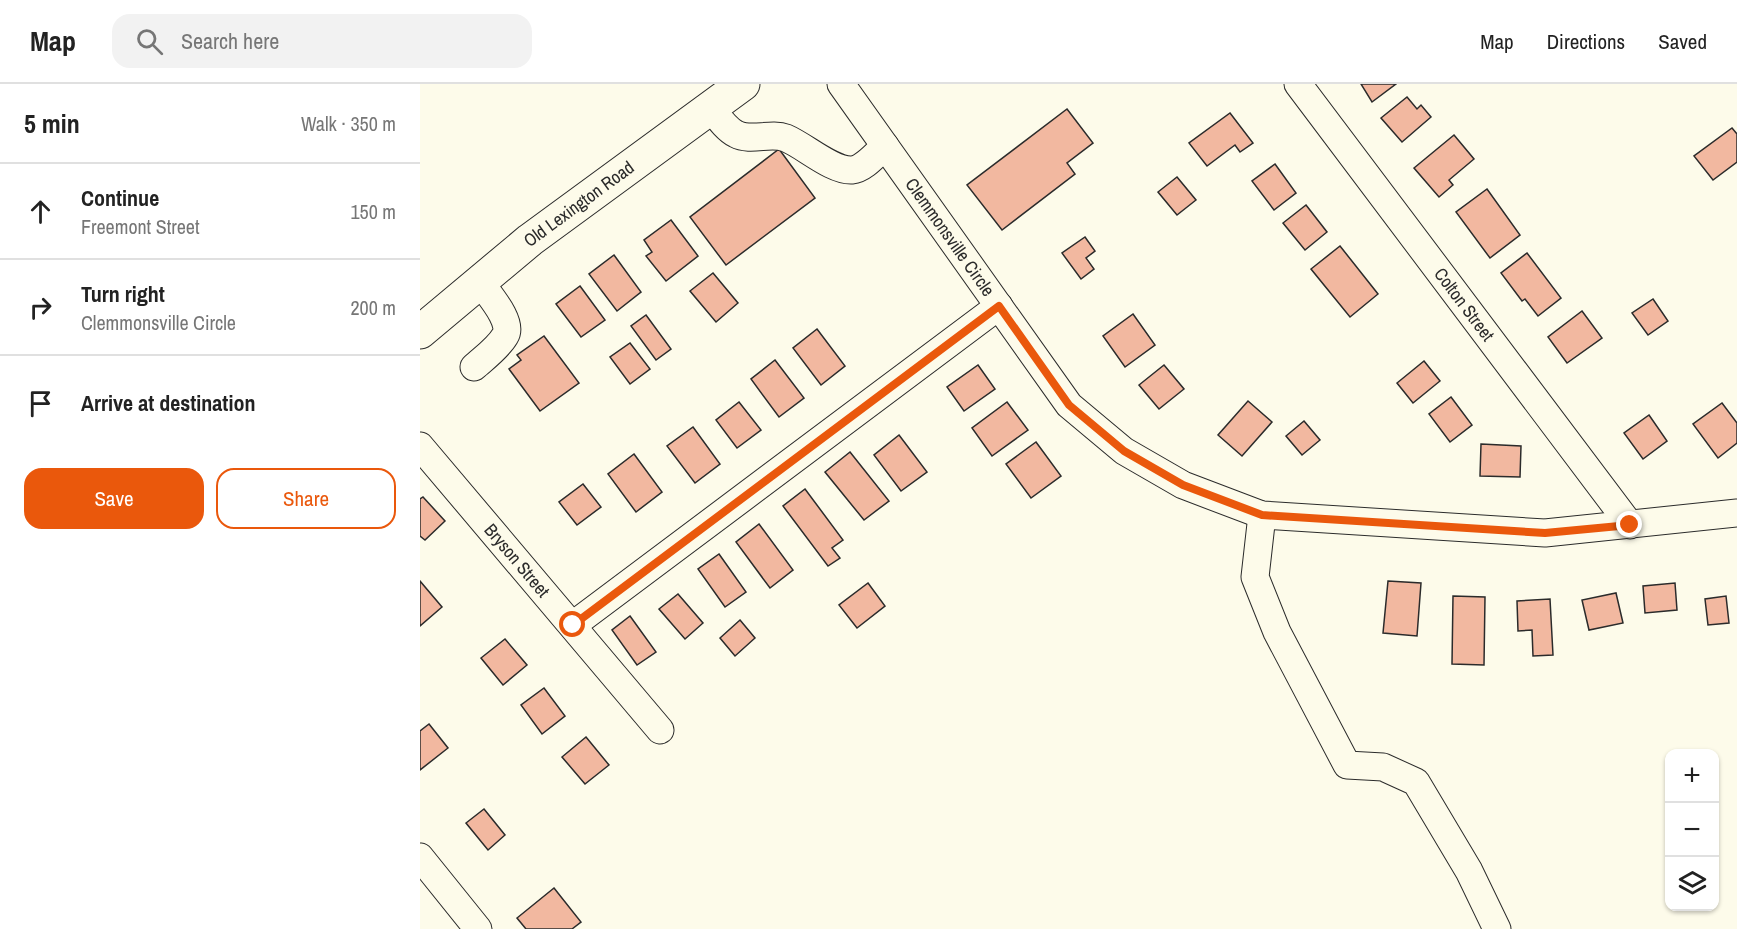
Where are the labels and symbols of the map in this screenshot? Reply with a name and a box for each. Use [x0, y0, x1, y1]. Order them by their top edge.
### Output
street label: Old Lexington Road [518, 155, 639, 253]
street label: Clemmonsville Circle [900, 173, 1001, 301]
street label: Colton Street [1428, 262, 1500, 346]
route end [1616, 511, 1642, 537]
street label: Bryson Street [479, 518, 556, 603]
route start [559, 611, 585, 637]

